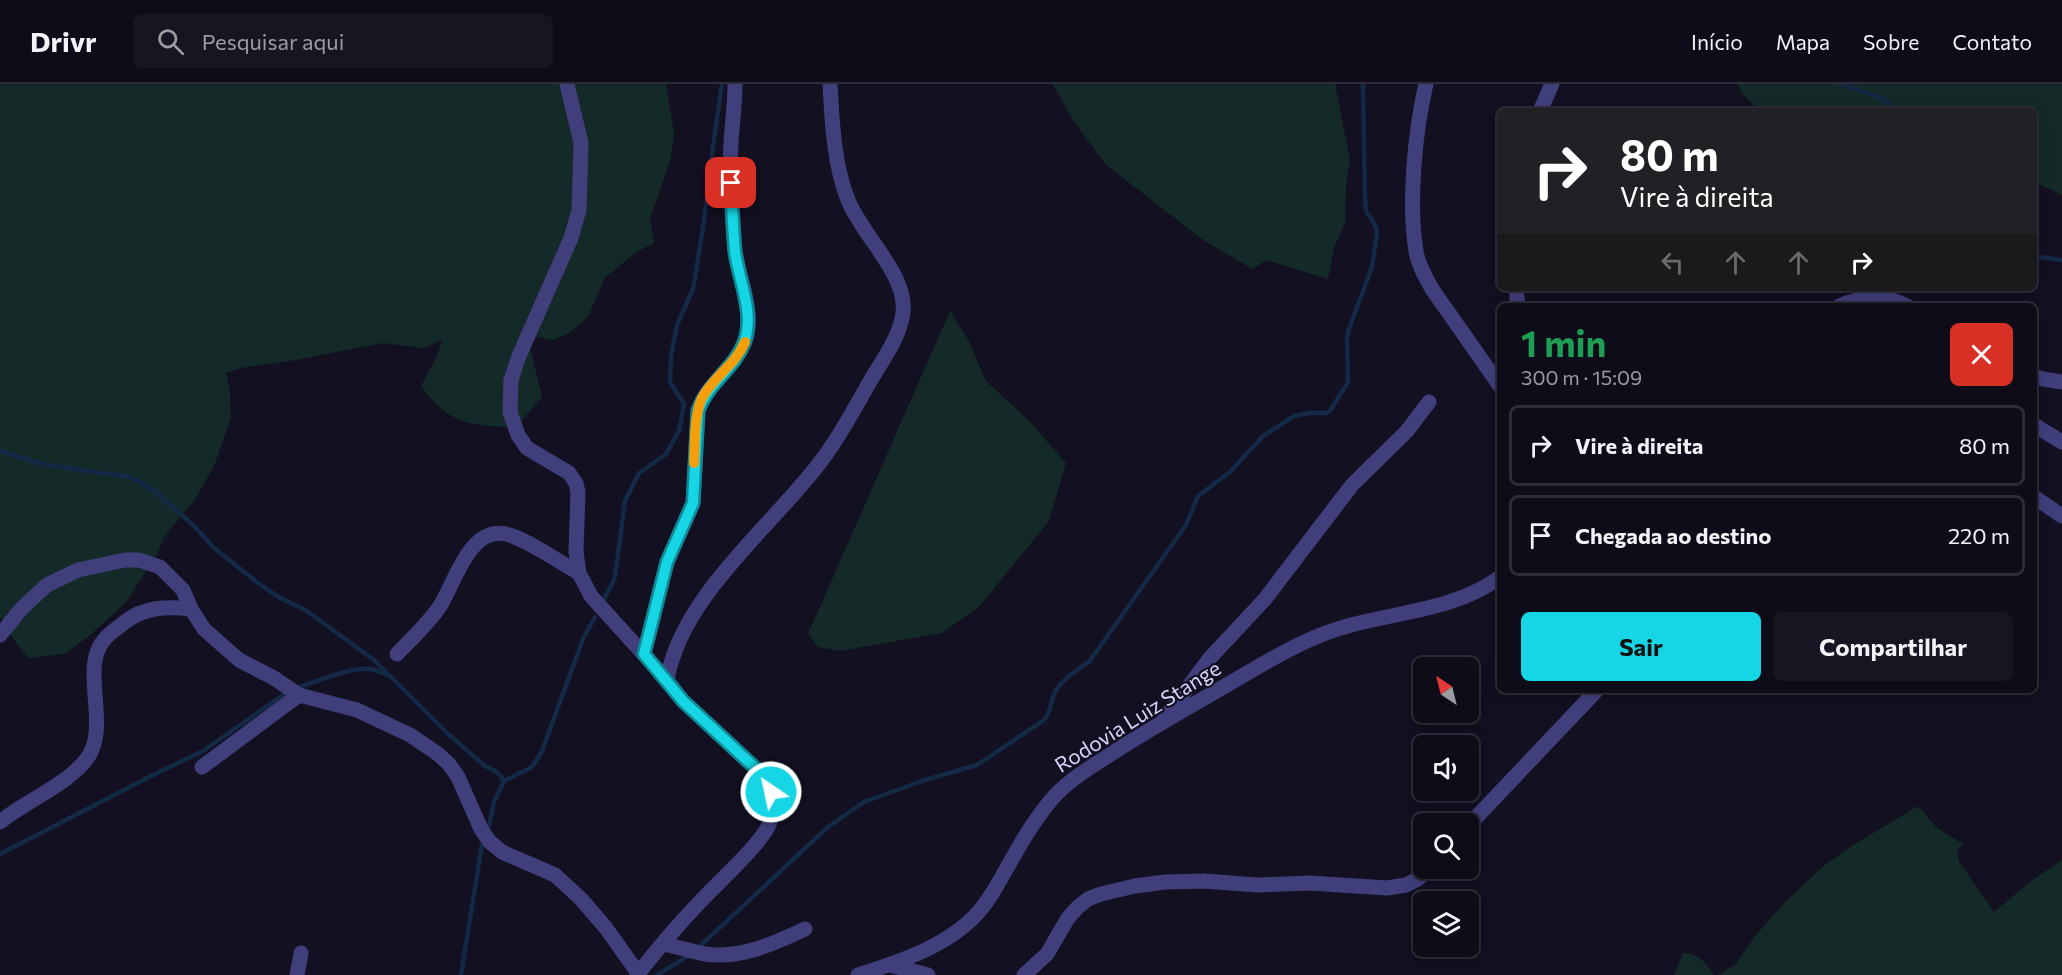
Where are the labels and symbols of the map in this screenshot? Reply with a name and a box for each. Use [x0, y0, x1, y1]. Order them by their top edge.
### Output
pin [705, 157, 756, 208]
street label: Rodovia Luiz Stange [1050, 655, 1225, 777]
north arrow [1413, 657, 1479, 723]
position arrow [739, 760, 803, 824]

